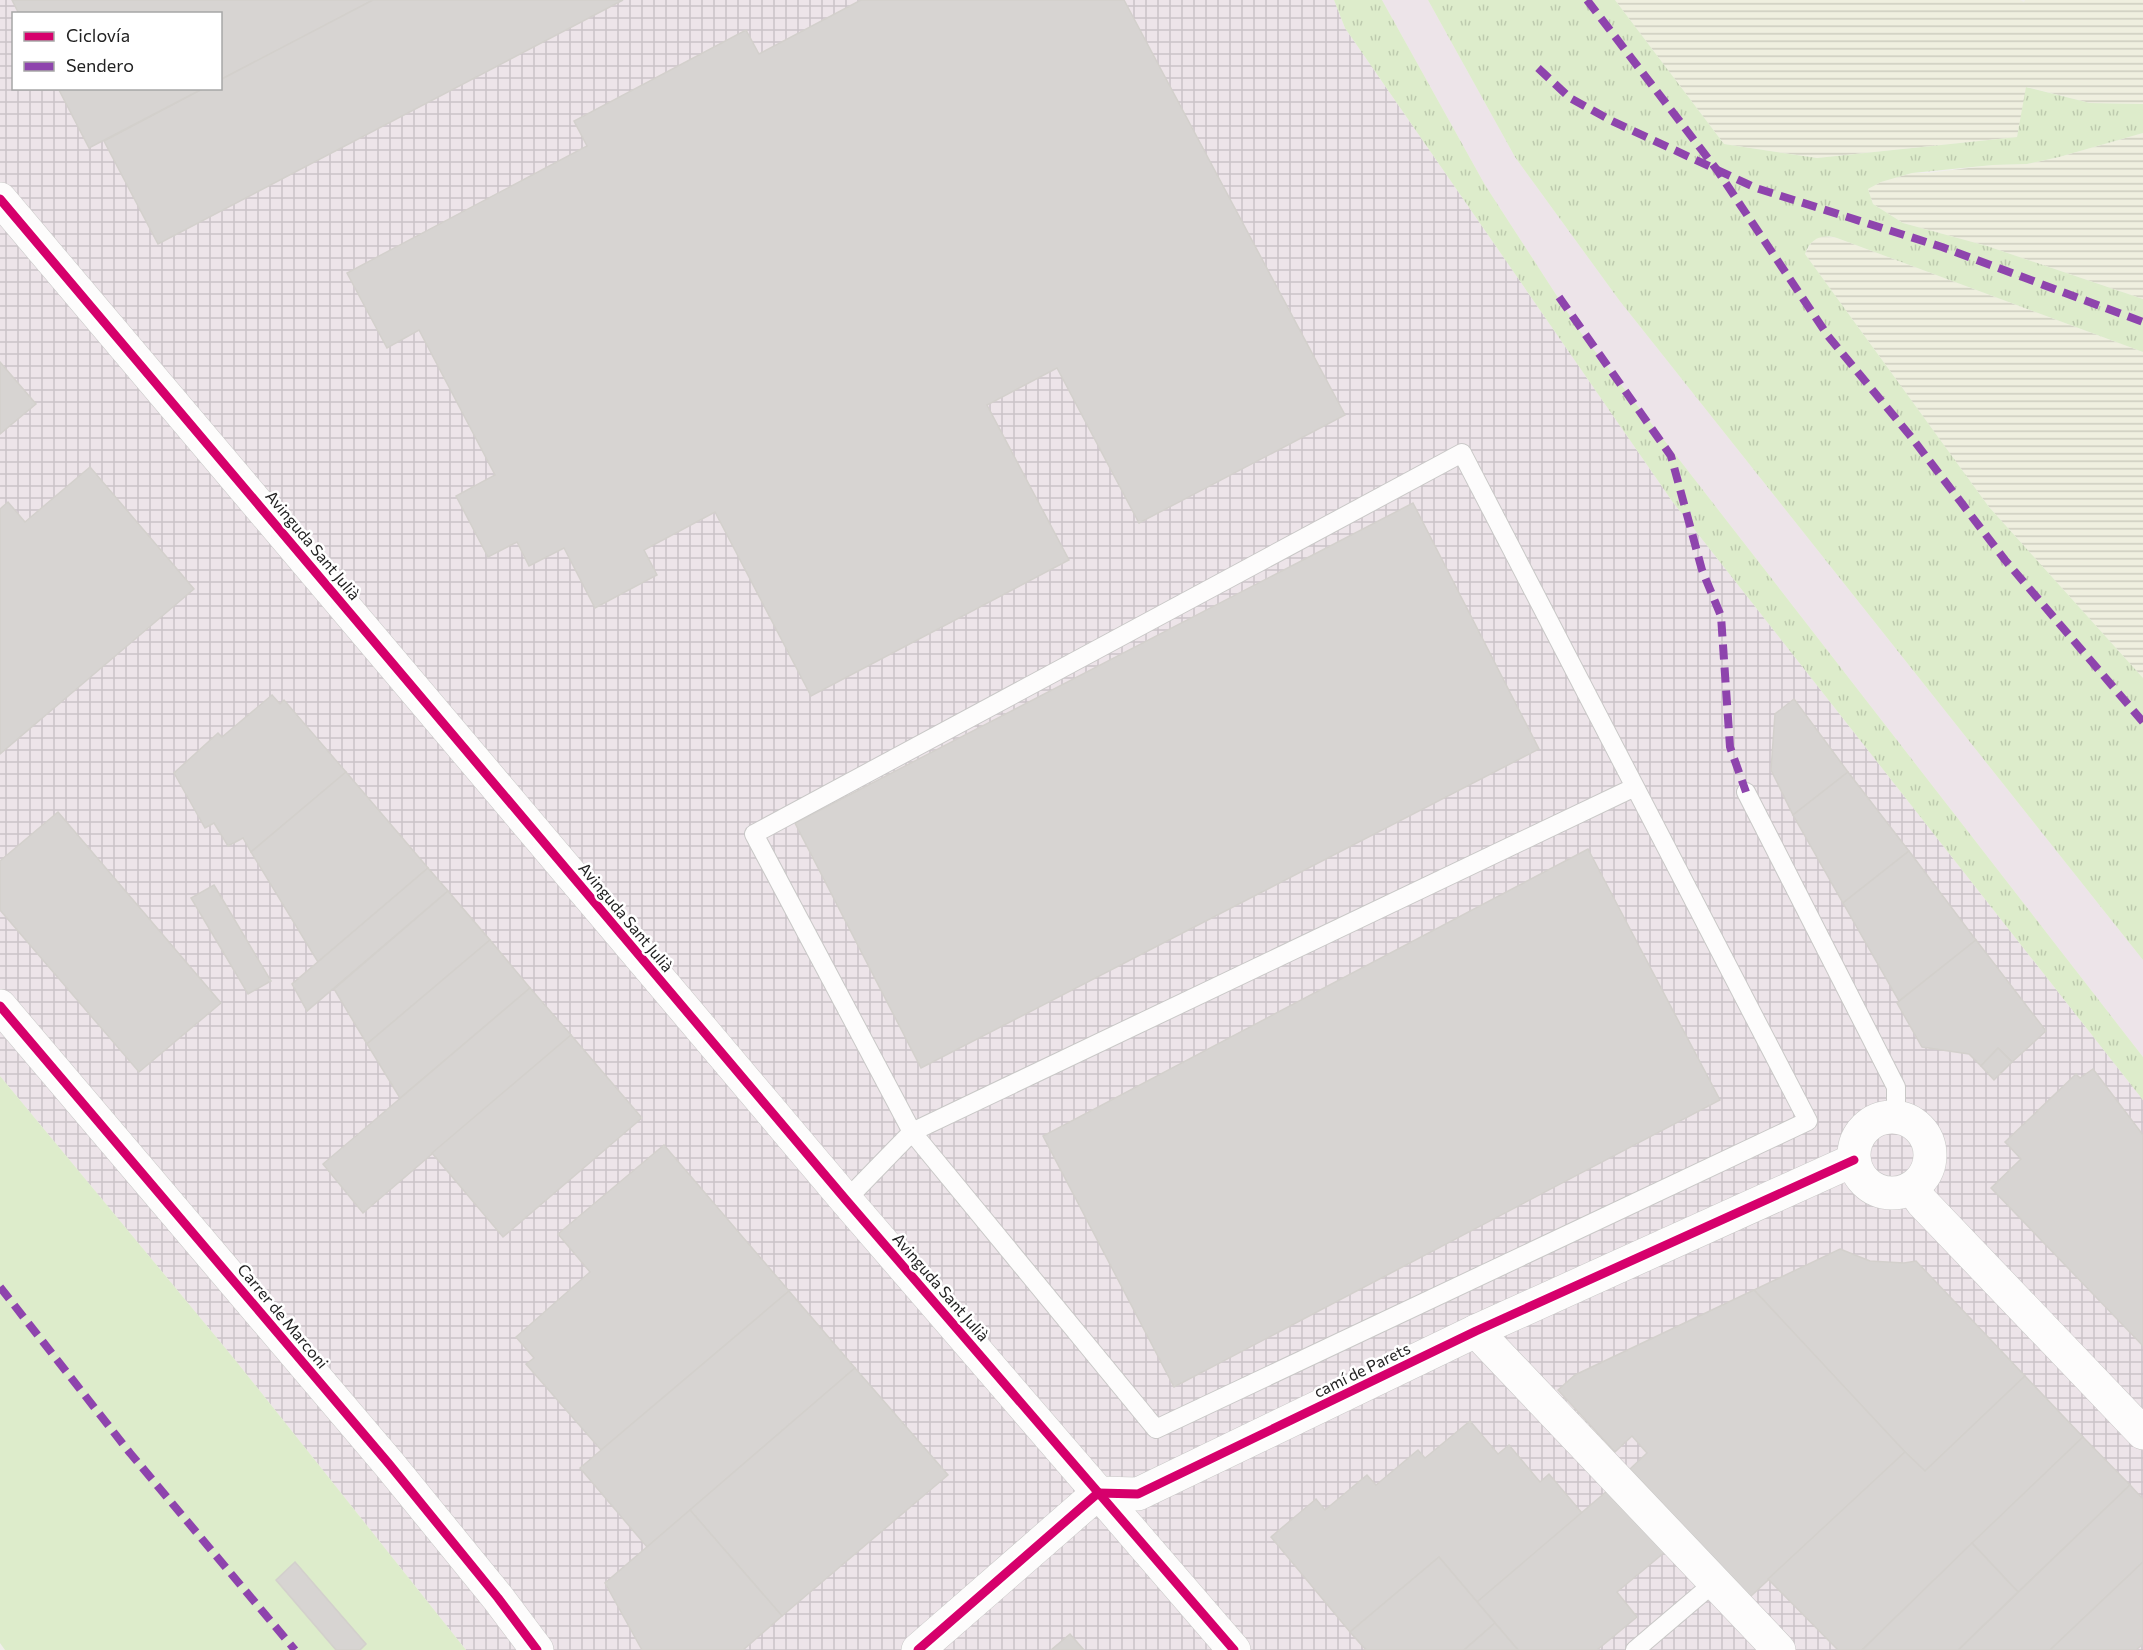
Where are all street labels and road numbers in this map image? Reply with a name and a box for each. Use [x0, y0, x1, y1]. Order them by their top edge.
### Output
street label: Avinguda Sant Julià [262, 486, 365, 603]
street label: Avinguda Sant Julià [575, 858, 678, 975]
street label: Avinguda Sant Julià [889, 1229, 993, 1345]
street label: Carrer de Marconi [234, 1259, 333, 1372]
street label: camí de Parets [1310, 1338, 1413, 1401]

